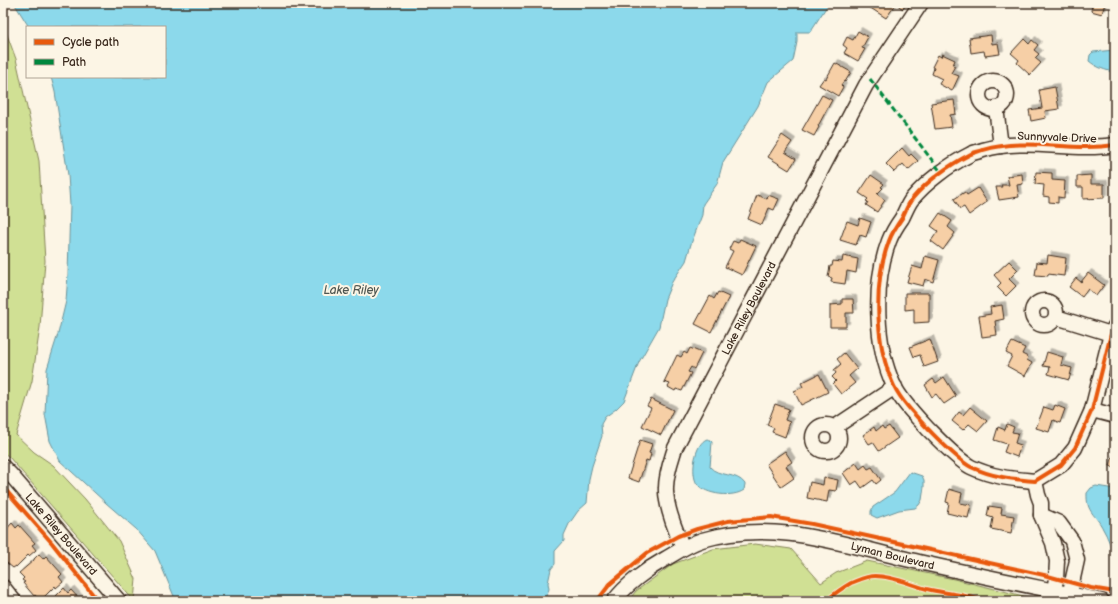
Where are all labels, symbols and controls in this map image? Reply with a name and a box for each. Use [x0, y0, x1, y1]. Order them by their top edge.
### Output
legend [26, 26, 166, 78]
text: Cycle path [62, 35, 119, 50]
text: Path [62, 55, 87, 70]
street label: Sunnyvale Drive [1017, 130, 1097, 145]
street label: Lake Riley Boulevard [719, 260, 779, 357]
water label: Lake Riley [323, 283, 379, 298]
street label: Lake Riley Boulevard [23, 491, 100, 578]
street label: Lyman Boulevard [849, 539, 936, 572]

